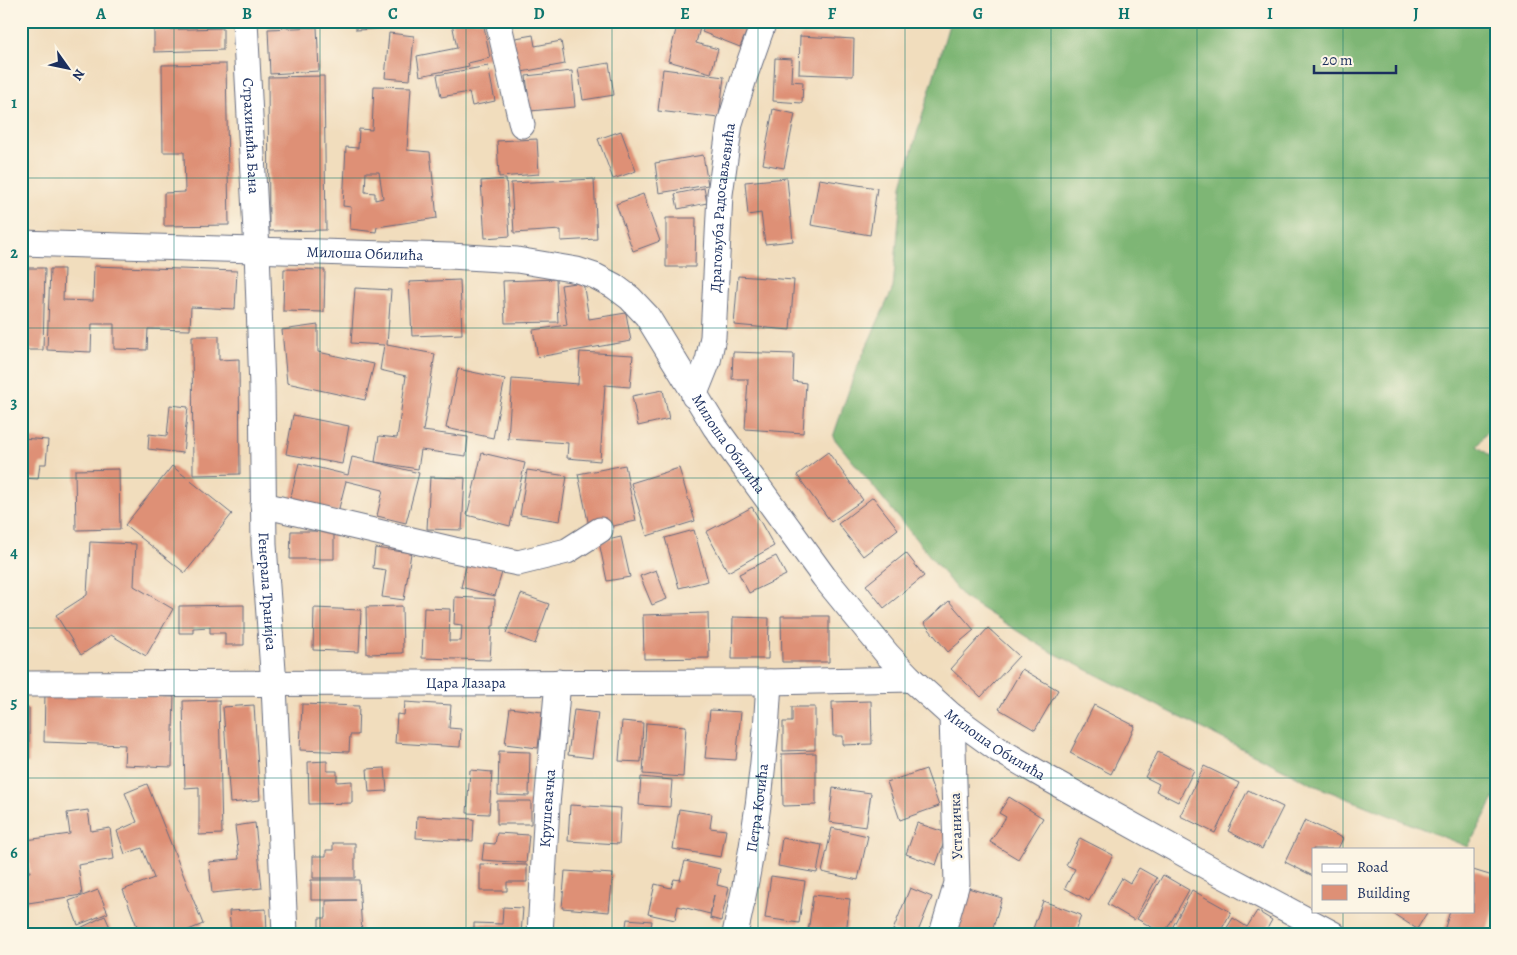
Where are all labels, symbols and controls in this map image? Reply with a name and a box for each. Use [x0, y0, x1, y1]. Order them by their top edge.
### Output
text: A [95, 3, 107, 25]
text: B [242, 3, 252, 25]
text: C [388, 3, 398, 25]
text: D [533, 3, 545, 25]
text: E [680, 3, 690, 25]
text: F [828, 3, 837, 25]
text: G [973, 3, 983, 25]
text: H [1118, 3, 1130, 25]
text: I [1267, 3, 1273, 25]
text: J [1413, 3, 1419, 25]
north arrow [42, 42, 92, 92]
scale bar [1314, 42, 1397, 74]
text: 20 m [1322, 50, 1353, 70]
text: N [68, 65, 89, 84]
street label: Страхињића Бана [238, 77, 264, 195]
text: 1 [11, 92, 17, 114]
street label: Драгољуба Радосављевића [705, 121, 740, 293]
text: 2 [10, 242, 18, 264]
street label: Милоша Обилића [306, 242, 424, 265]
street label: Милоша Обилића [687, 390, 770, 498]
text: 3 [11, 392, 18, 414]
street label: Генерала Транијеа [254, 532, 282, 651]
text: 4 [10, 542, 18, 564]
street label: Цара Лазара [426, 673, 506, 693]
text: 5 [11, 692, 18, 714]
street label: Милоша Обилића [940, 704, 1049, 785]
street label: Петра Кочића [741, 763, 773, 854]
street label: Крушевачка [535, 768, 560, 848]
street label: Устаничка [945, 792, 967, 860]
text: 6 [10, 842, 18, 864]
legend [1312, 848, 1474, 912]
text: Road [1357, 857, 1389, 877]
text: Building [1357, 883, 1410, 903]

